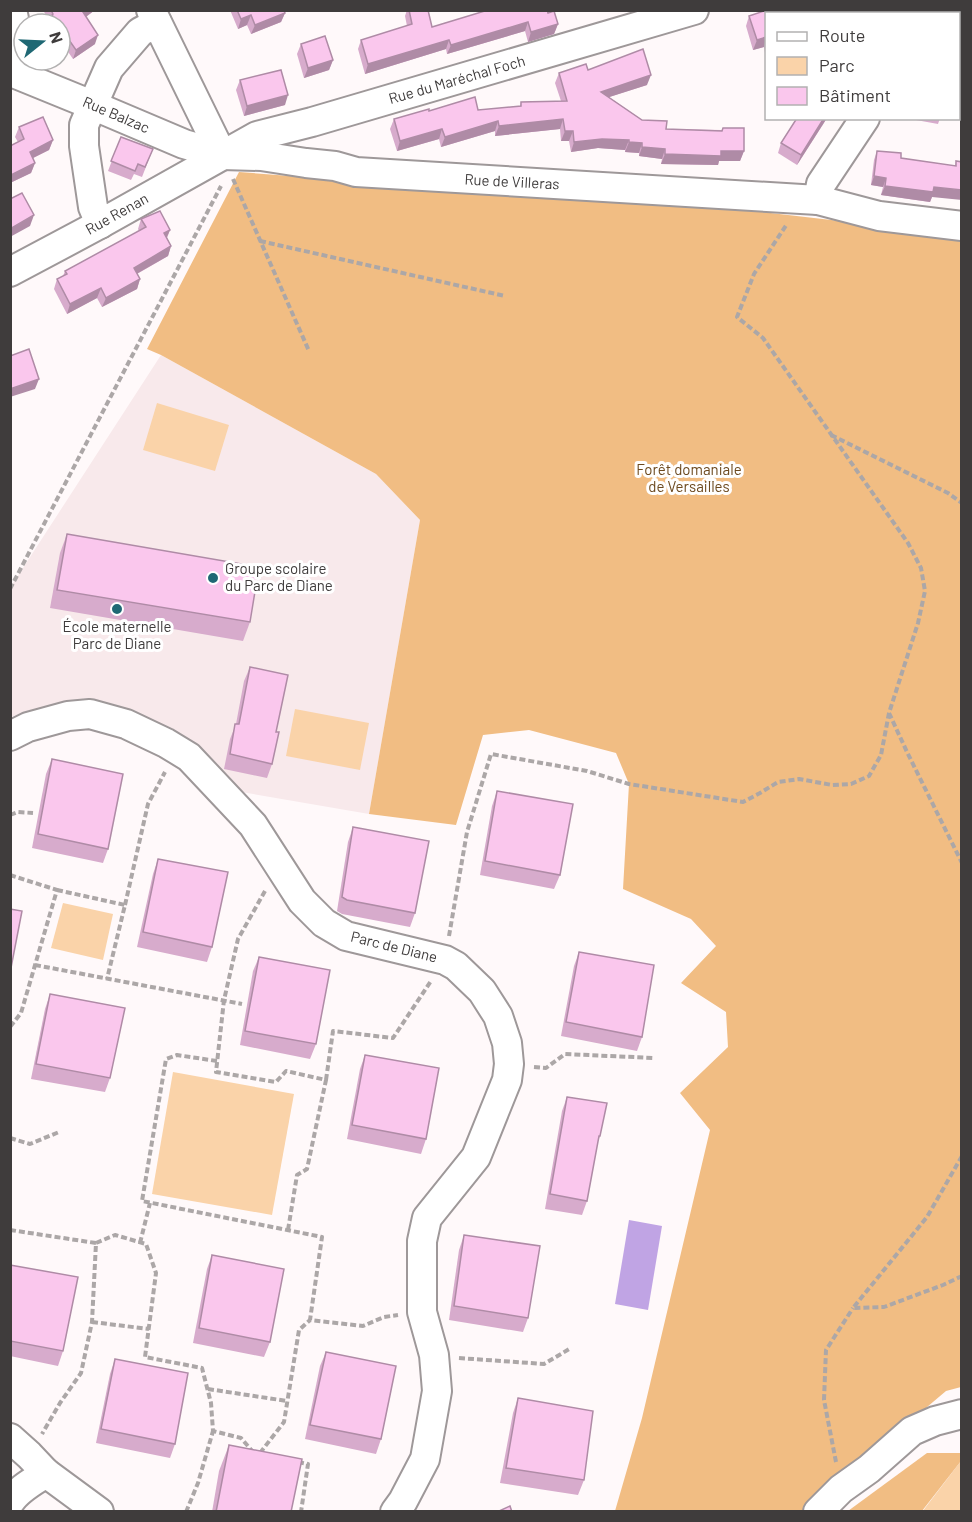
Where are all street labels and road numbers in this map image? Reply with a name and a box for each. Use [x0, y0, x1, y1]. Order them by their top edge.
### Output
street label: Rue du Maréchal Foch [386, 51, 527, 107]
street label: Rue Balzac [80, 92, 153, 136]
street label: Rue de Villeras [464, 170, 560, 192]
street label: Rue Renan [82, 188, 151, 238]
street label: Parc de Diane [349, 927, 439, 965]

